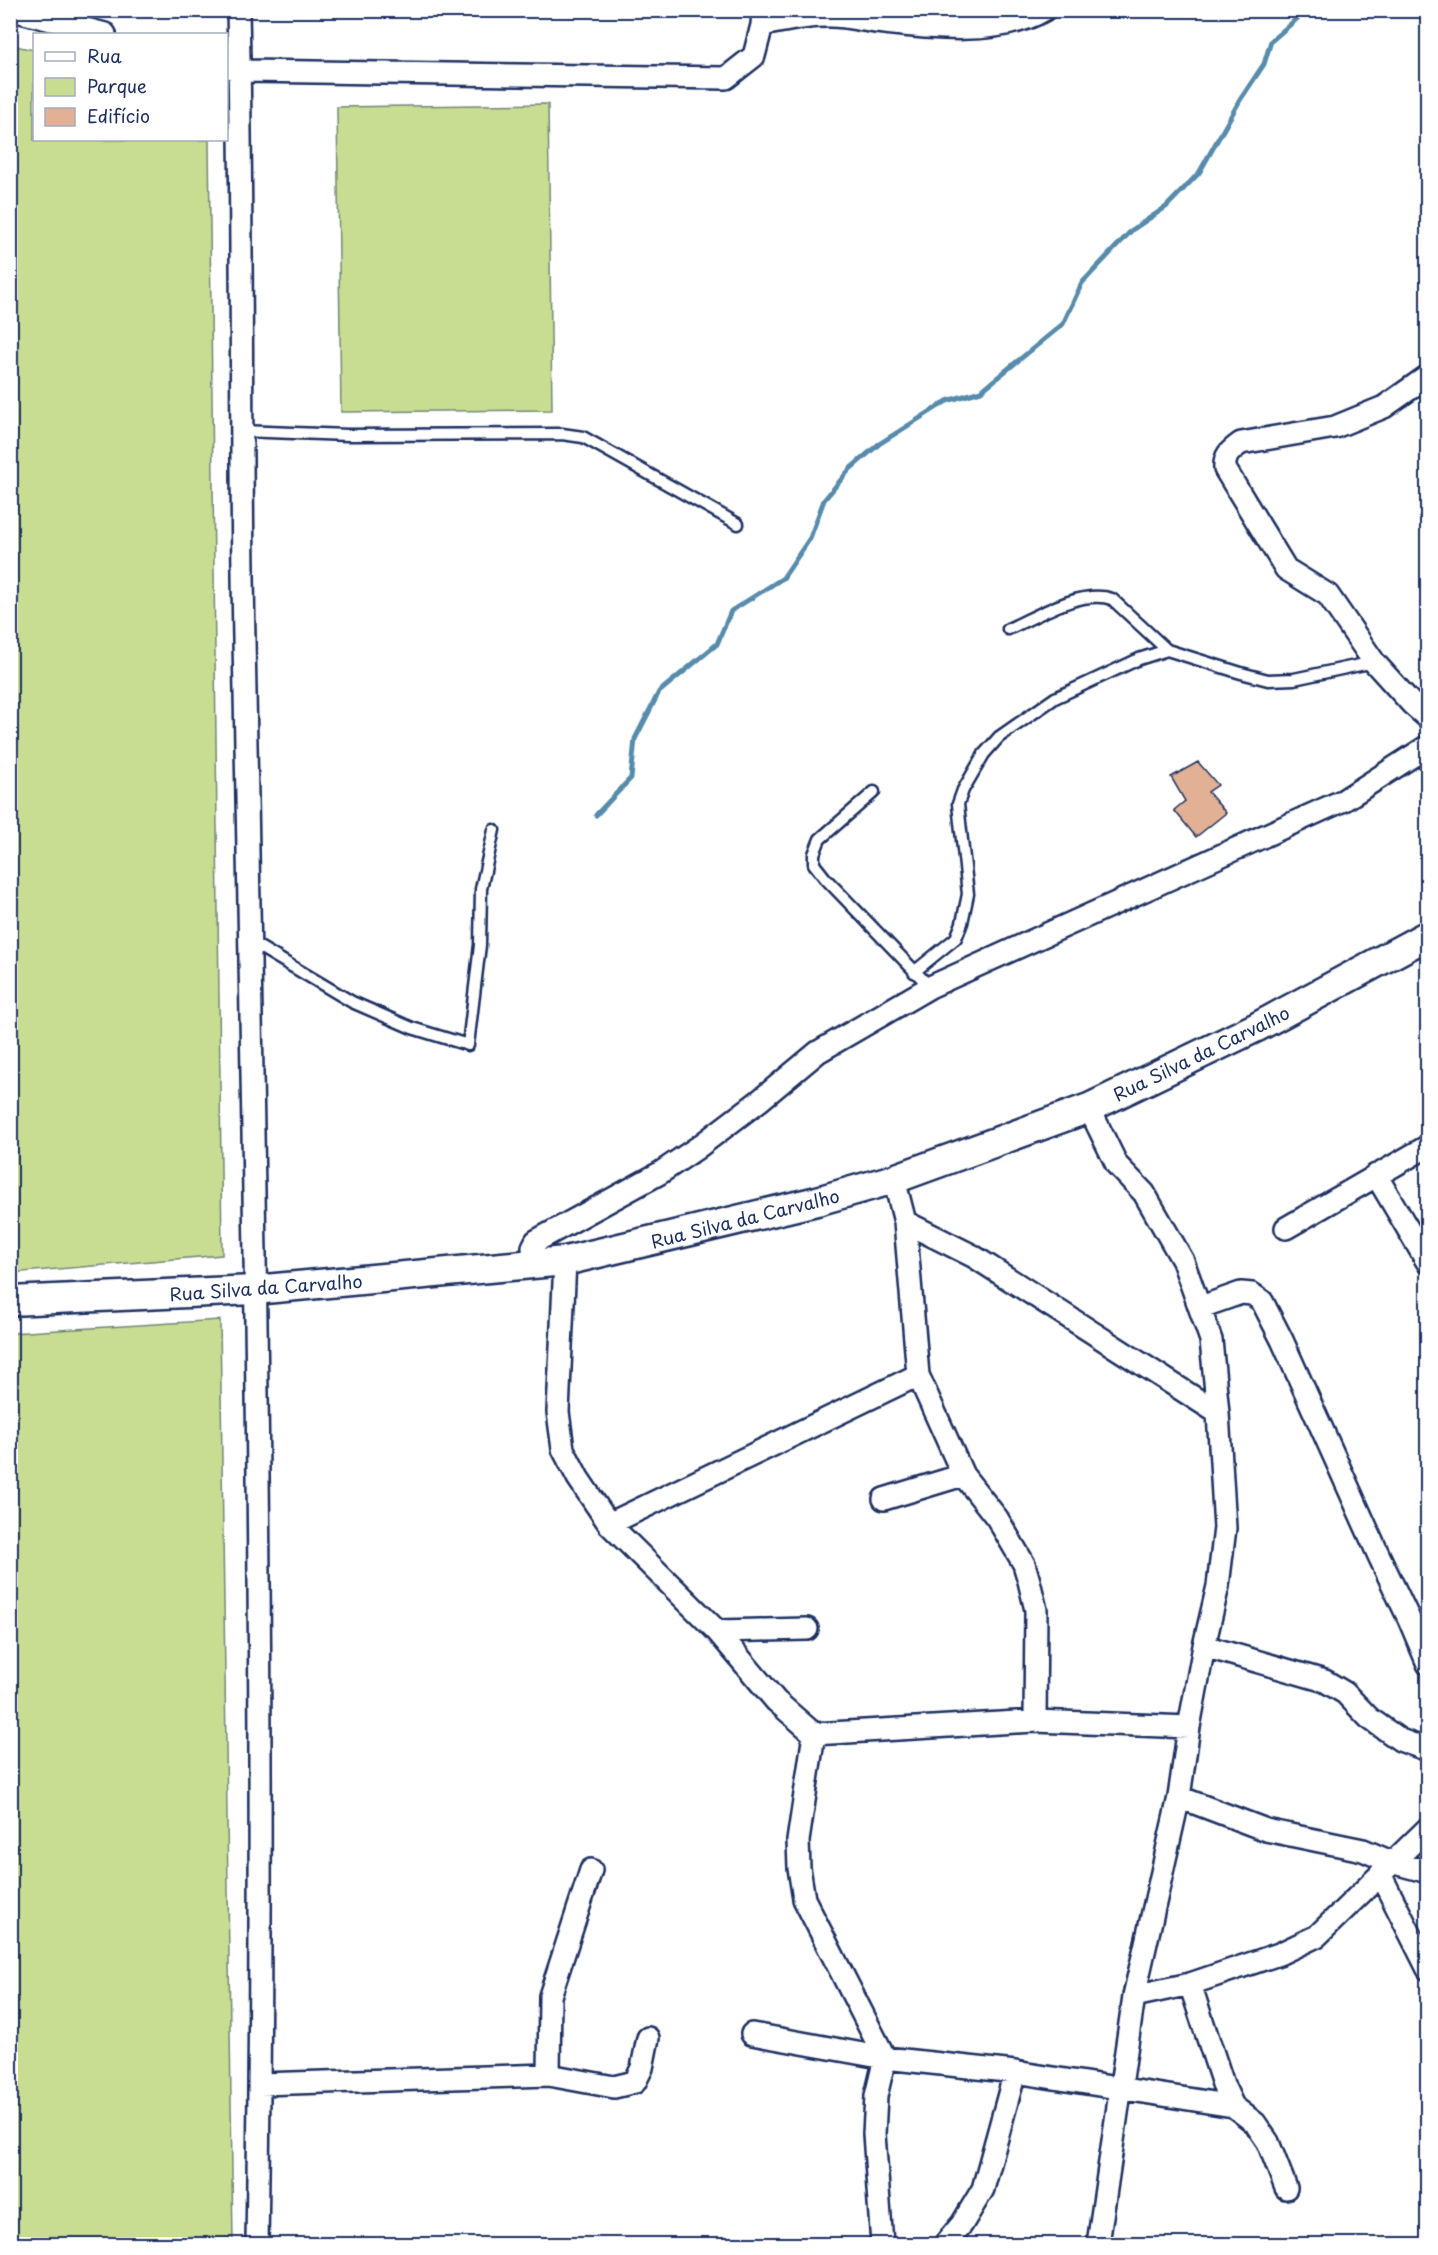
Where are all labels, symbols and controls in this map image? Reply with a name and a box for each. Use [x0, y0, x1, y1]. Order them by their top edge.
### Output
legend [33, 33, 228, 141]
text: Rua [87, 42, 122, 69]
text: Parque [87, 72, 147, 99]
text: Edifício [87, 102, 150, 129]
street label: Rua Silva da Carvalho [1108, 998, 1294, 1108]
street label: Rua Silva da Carvalho [648, 1182, 842, 1254]
street label: Rua Silva da Carvalho [169, 1267, 363, 1307]

